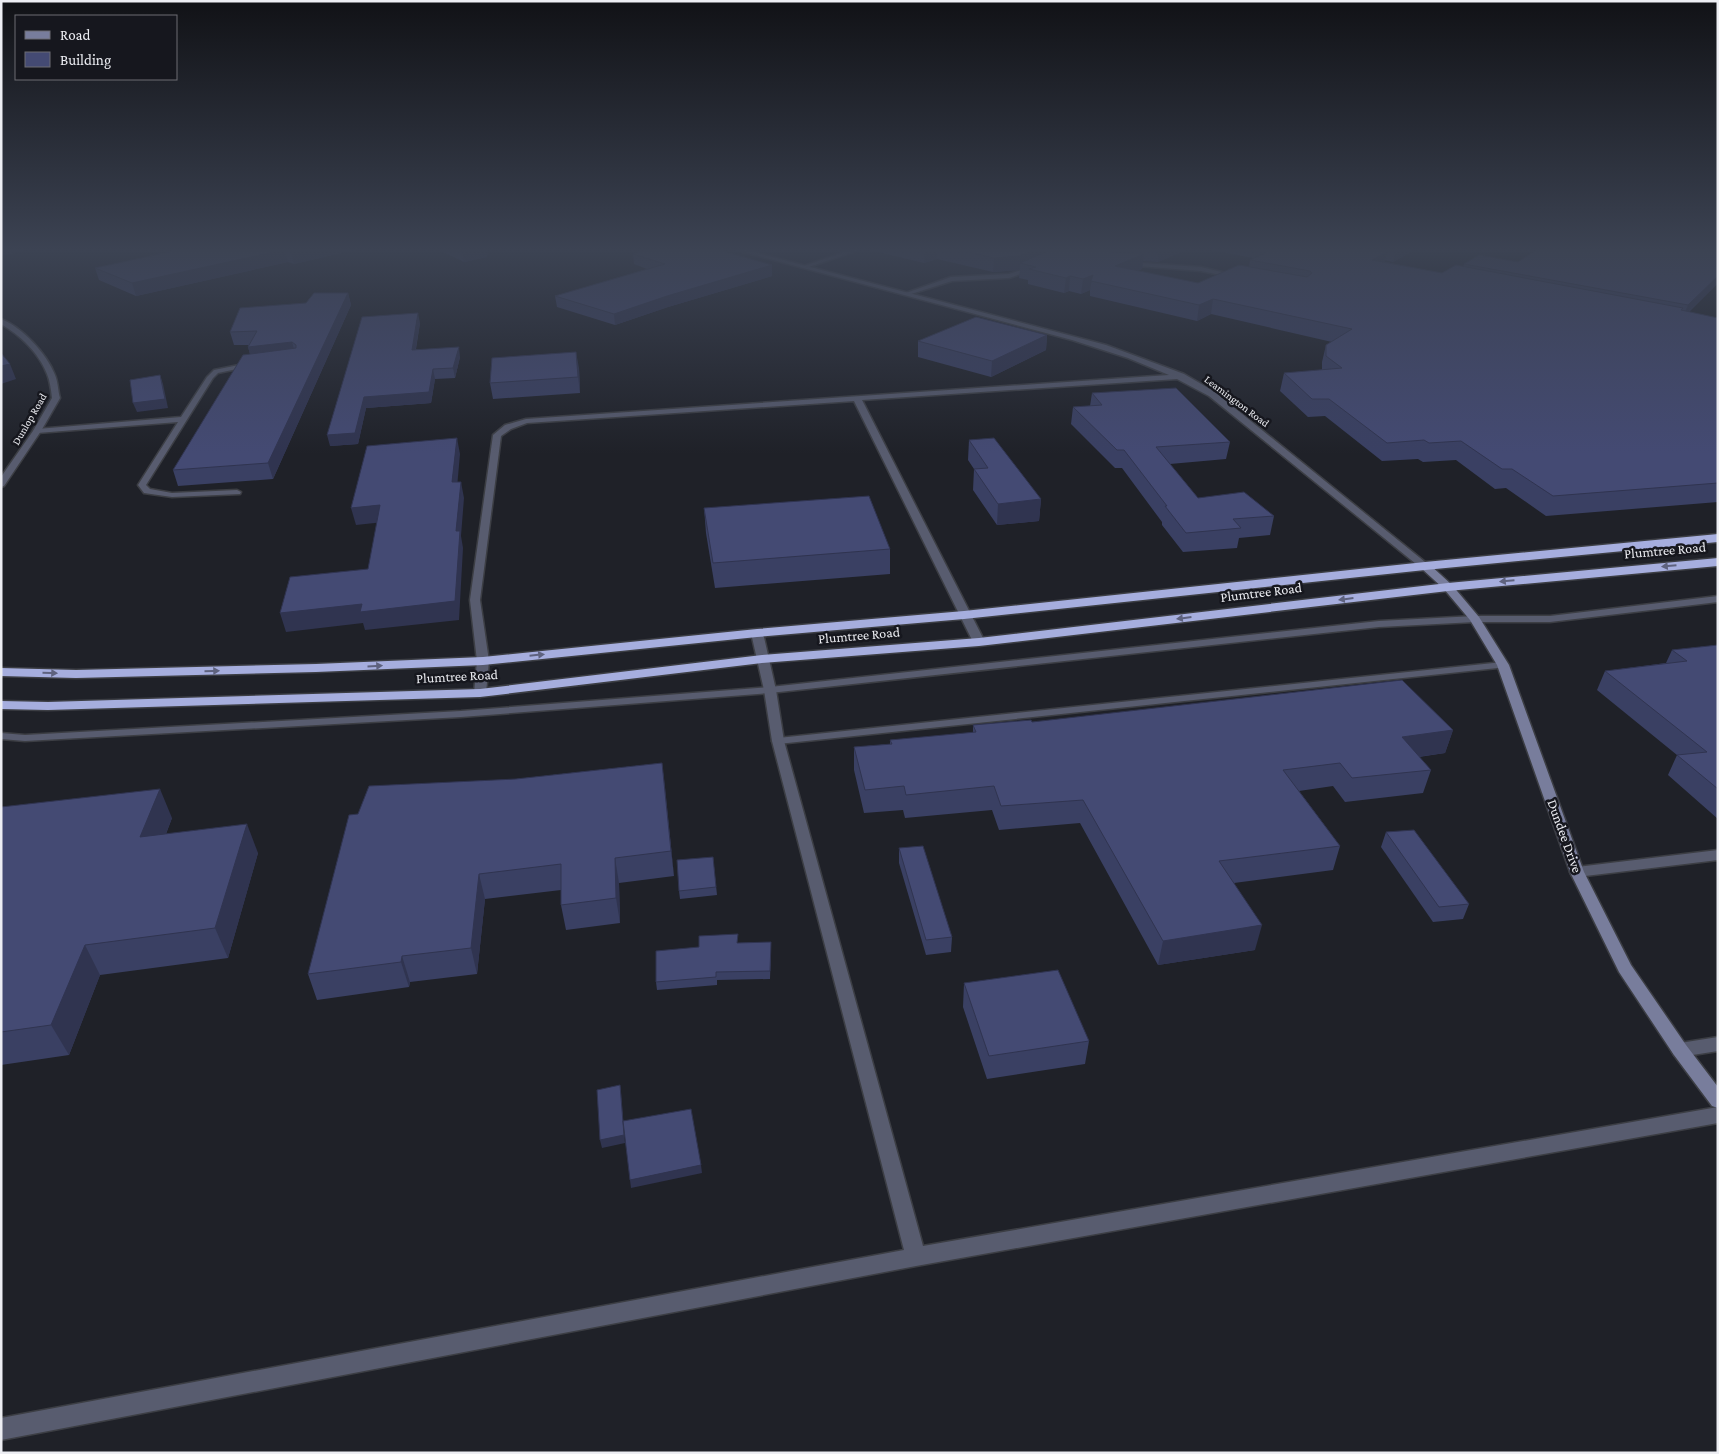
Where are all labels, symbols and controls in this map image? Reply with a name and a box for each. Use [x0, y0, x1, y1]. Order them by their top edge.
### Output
legend [15, 15, 178, 80]
text: Road [60, 27, 91, 43]
text: Building [60, 52, 111, 69]
street label: Leamington Road [1202, 373, 1272, 430]
street label: Dunlop Road [9, 391, 50, 447]
street label: Plumtree Road [1623, 538, 1707, 562]
one-way arrow [1661, 562, 1677, 570]
one-way arrow [1499, 577, 1515, 585]
street label: Plumtree Road [1219, 579, 1303, 605]
one-way arrow [1338, 595, 1354, 603]
one-way arrow [1176, 614, 1192, 622]
street label: Plumtree Road [817, 623, 901, 647]
one-way arrow [529, 651, 545, 659]
one-way arrow [367, 661, 383, 669]
street label: Plumtree Road [416, 666, 499, 686]
one-way arrow [205, 667, 221, 675]
one-way arrow [42, 669, 58, 677]
street label: Dundee Drive [1544, 797, 1586, 875]

